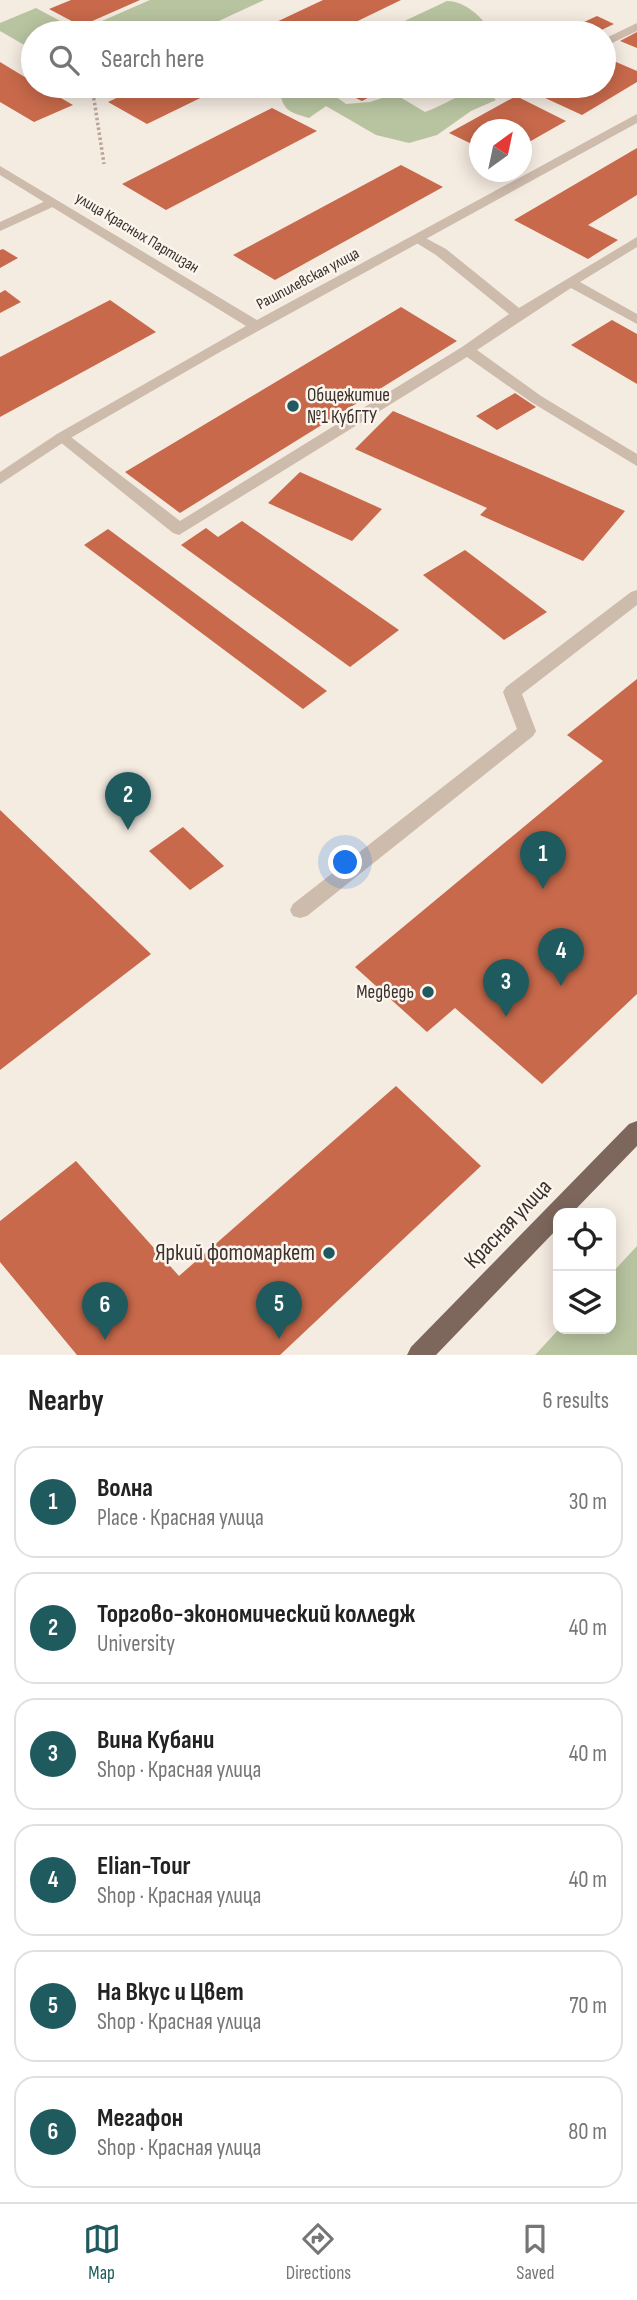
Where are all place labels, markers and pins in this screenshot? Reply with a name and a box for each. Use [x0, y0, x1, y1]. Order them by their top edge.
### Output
place label: Общежитие №1 КубГТУ [307, 384, 390, 429]
marker: Общежитие №1 КубГТУ [285, 398, 301, 414]
pin: 2 [105, 772, 151, 830]
pin: 1 [520, 831, 566, 889]
pin: 4 [538, 928, 584, 986]
pin: 3 [483, 959, 529, 1017]
place label: Медведь [356, 981, 414, 1004]
marker: Медведь [420, 984, 436, 1000]
place label: Яркий фотомаркет [155, 1239, 315, 1267]
marker: Яркий фотомаркет [321, 1245, 337, 1261]
pin: 5 [256, 1281, 302, 1339]
pin: 6 [82, 1282, 128, 1340]

